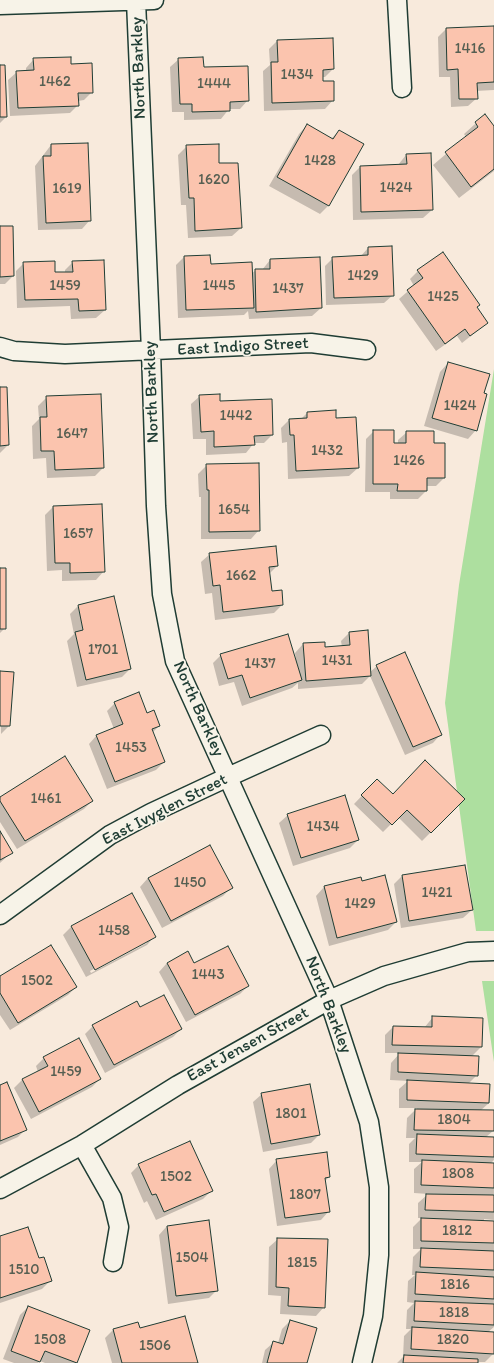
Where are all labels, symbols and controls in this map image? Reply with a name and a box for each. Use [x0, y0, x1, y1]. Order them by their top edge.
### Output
street label: North Barkley [127, 17, 151, 119]
house number: 1416 [455, 40, 485, 58]
house number: 1434 [280, 66, 314, 84]
house number: 1462 [39, 73, 71, 91]
house number: 1444 [197, 75, 231, 93]
house number: 1428 [304, 152, 336, 170]
house number: 1620 [198, 171, 230, 189]
house number: 1424 [380, 179, 412, 197]
house number: 1619 [52, 180, 82, 198]
house number: 1429 [347, 267, 379, 285]
house number: 1459 [49, 277, 81, 295]
house number: 1445 [203, 277, 235, 295]
house number: 1437 [272, 280, 304, 298]
house number: 1425 [427, 288, 459, 306]
street label: East Indigo Street [177, 333, 309, 361]
street label: North Barkley [140, 341, 164, 443]
house number: 1424 [444, 397, 476, 415]
house number: 1442 [220, 407, 252, 425]
house number: 1647 [56, 425, 88, 443]
house number: 1432 [311, 442, 343, 460]
house number: 1426 [393, 452, 425, 470]
house number: 1654 [218, 501, 250, 519]
house number: 1657 [63, 525, 93, 543]
house number: 1662 [226, 567, 256, 585]
house number: 1701 [88, 641, 118, 659]
house number: 1431 [321, 652, 353, 670]
house number: 1437 [244, 655, 276, 673]
street label: North Barkley [168, 658, 228, 760]
house number: 1453 [115, 739, 147, 757]
street label: East Ivyglen Street [99, 770, 231, 850]
house number: 1461 [31, 790, 61, 808]
house number: 1434 [306, 818, 340, 836]
house number: 1450 [173, 874, 207, 892]
house number: 1421 [422, 884, 452, 902]
house number: 1429 [344, 895, 376, 913]
house number: 1458 [98, 922, 130, 940]
street label: North Barkley [300, 954, 356, 1056]
house number: 1443 [191, 966, 225, 984]
house number: 1502 [21, 972, 53, 990]
street label: East Jensen Street [184, 1003, 312, 1087]
house number: 1459 [50, 1063, 82, 1081]
house number: 1801 [275, 1105, 307, 1123]
house number: 1804 [437, 1111, 471, 1129]
house number: 1808 [442, 1165, 474, 1183]
house number: 1502 [160, 1168, 192, 1186]
house number: 1807 [289, 1186, 321, 1204]
house number: 1812 [442, 1222, 472, 1240]
house number: 1504 [175, 1249, 209, 1267]
house number: 1815 [287, 1254, 317, 1272]
house number: 1510 [8, 1261, 40, 1279]
house number: 1816 [440, 1276, 470, 1294]
house number: 1818 [439, 1304, 469, 1322]
house number: 1508 [34, 1331, 66, 1349]
house number: 1820 [437, 1331, 469, 1349]
house number: 1506 [139, 1337, 171, 1355]

